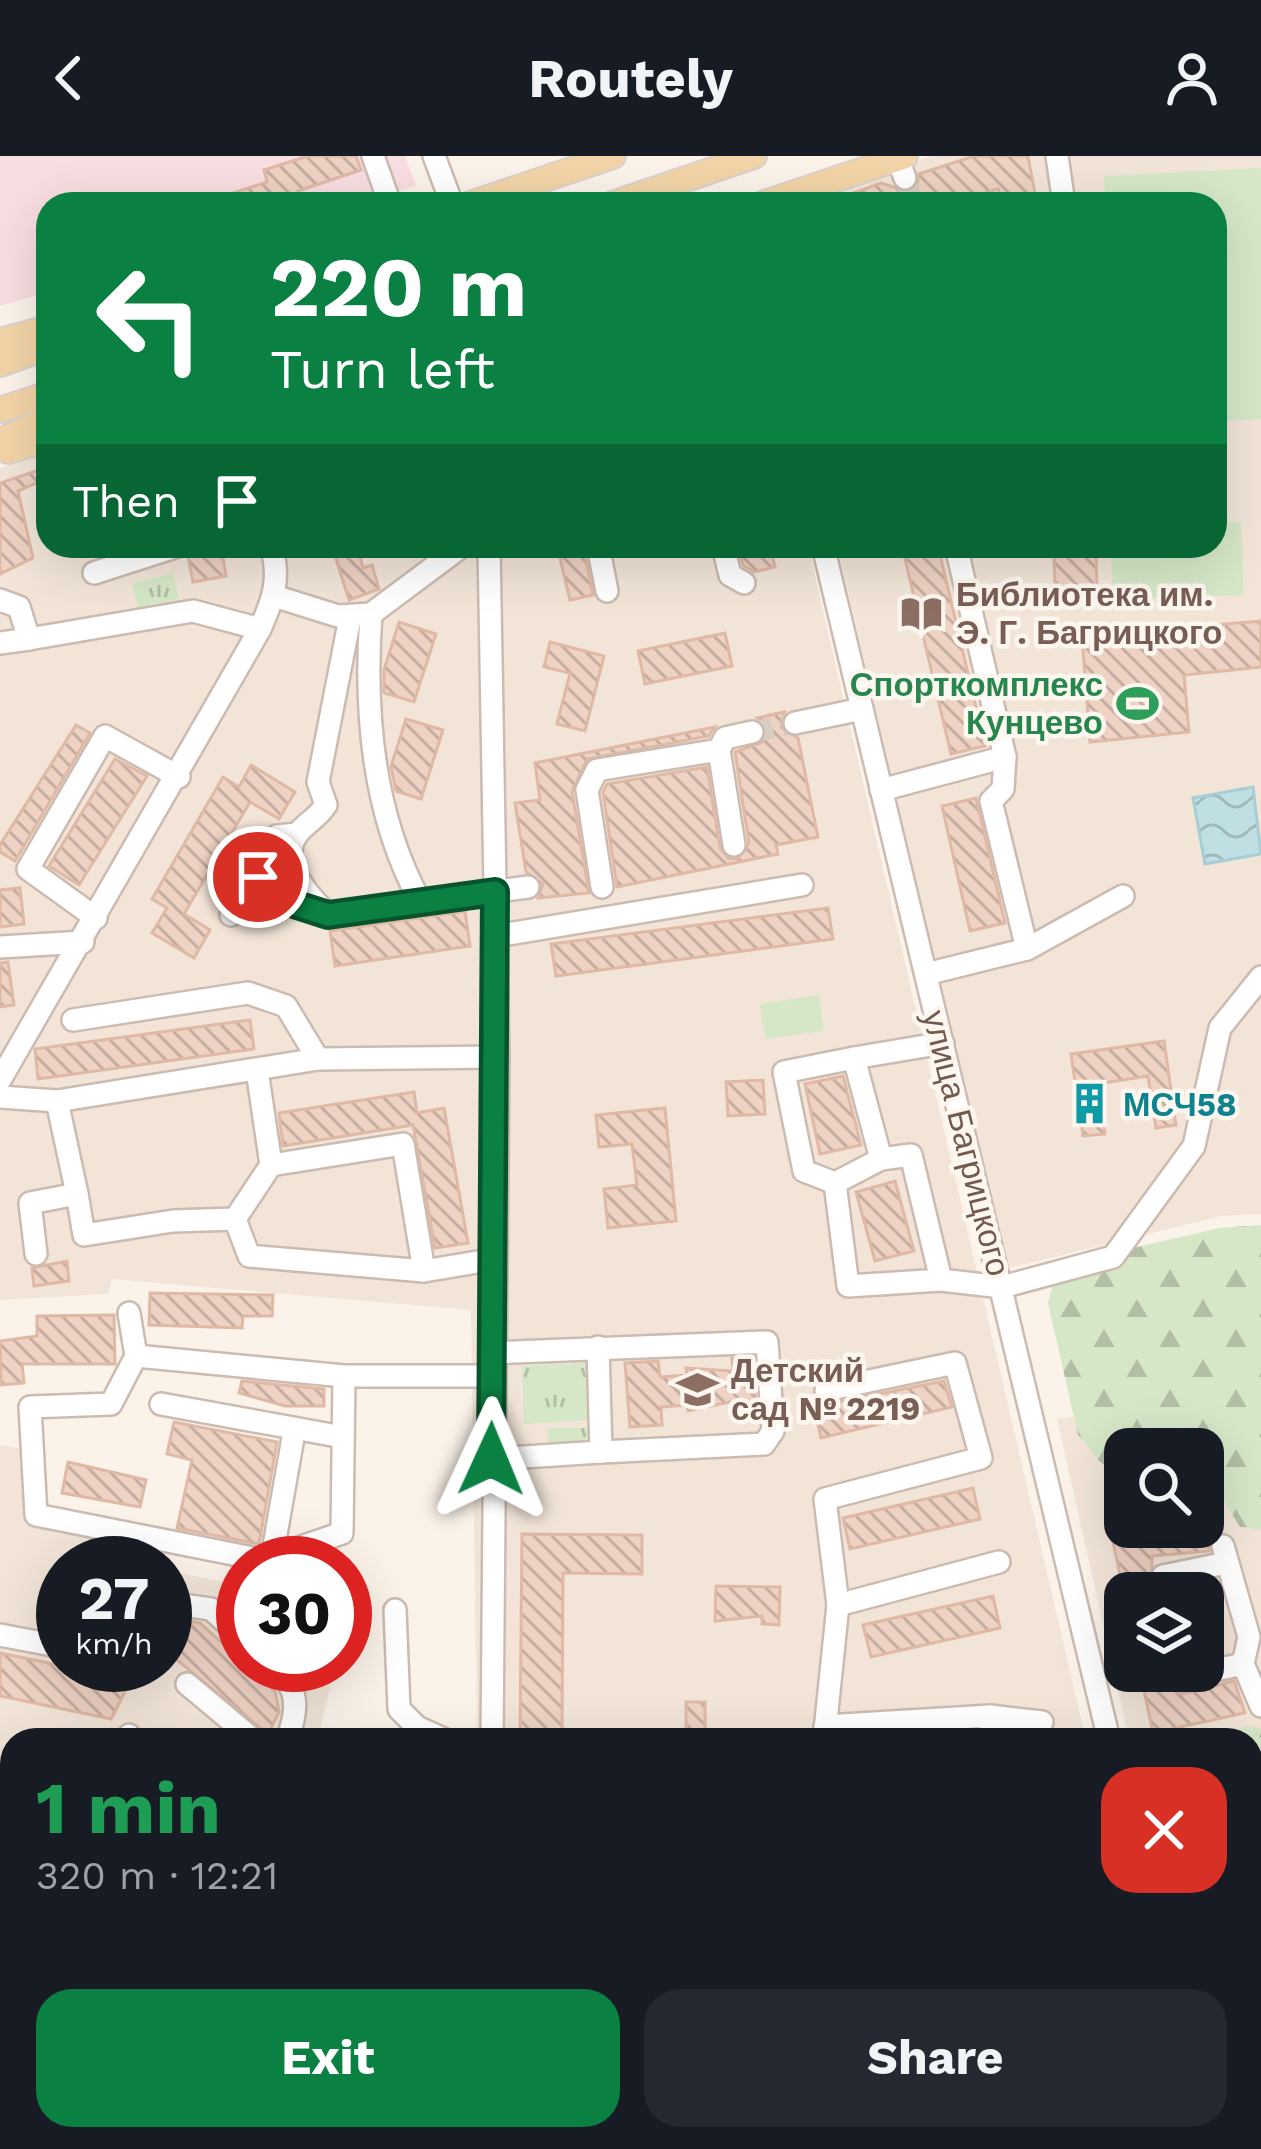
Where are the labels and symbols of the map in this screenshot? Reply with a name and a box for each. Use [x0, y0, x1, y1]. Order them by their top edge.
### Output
place label: Библиотека им. Э. Г. Багрицкого [956, 575, 1222, 652]
library icon: Библиотека им. Э. Г. Багрицкого [899, 590, 945, 636]
place label: Спорткомплекс Кунцево [850, 665, 1103, 742]
sports icon: Спорткомплекс Кунцево [1114, 680, 1160, 726]
pin [207, 826, 309, 928]
street label: улица Багрицкого [915, 1006, 1018, 1280]
building icon: МСЧ58 [1066, 1081, 1112, 1127]
place label: МСЧ58 [1123, 1085, 1237, 1124]
place label: Детский сад № 2219 [731, 1351, 920, 1428]
school or university icon: Детский сад № 2219 [674, 1366, 720, 1412]
position arrow [428, 1396, 554, 1522]
speed limit sign: 30 [216, 1536, 372, 1692]

